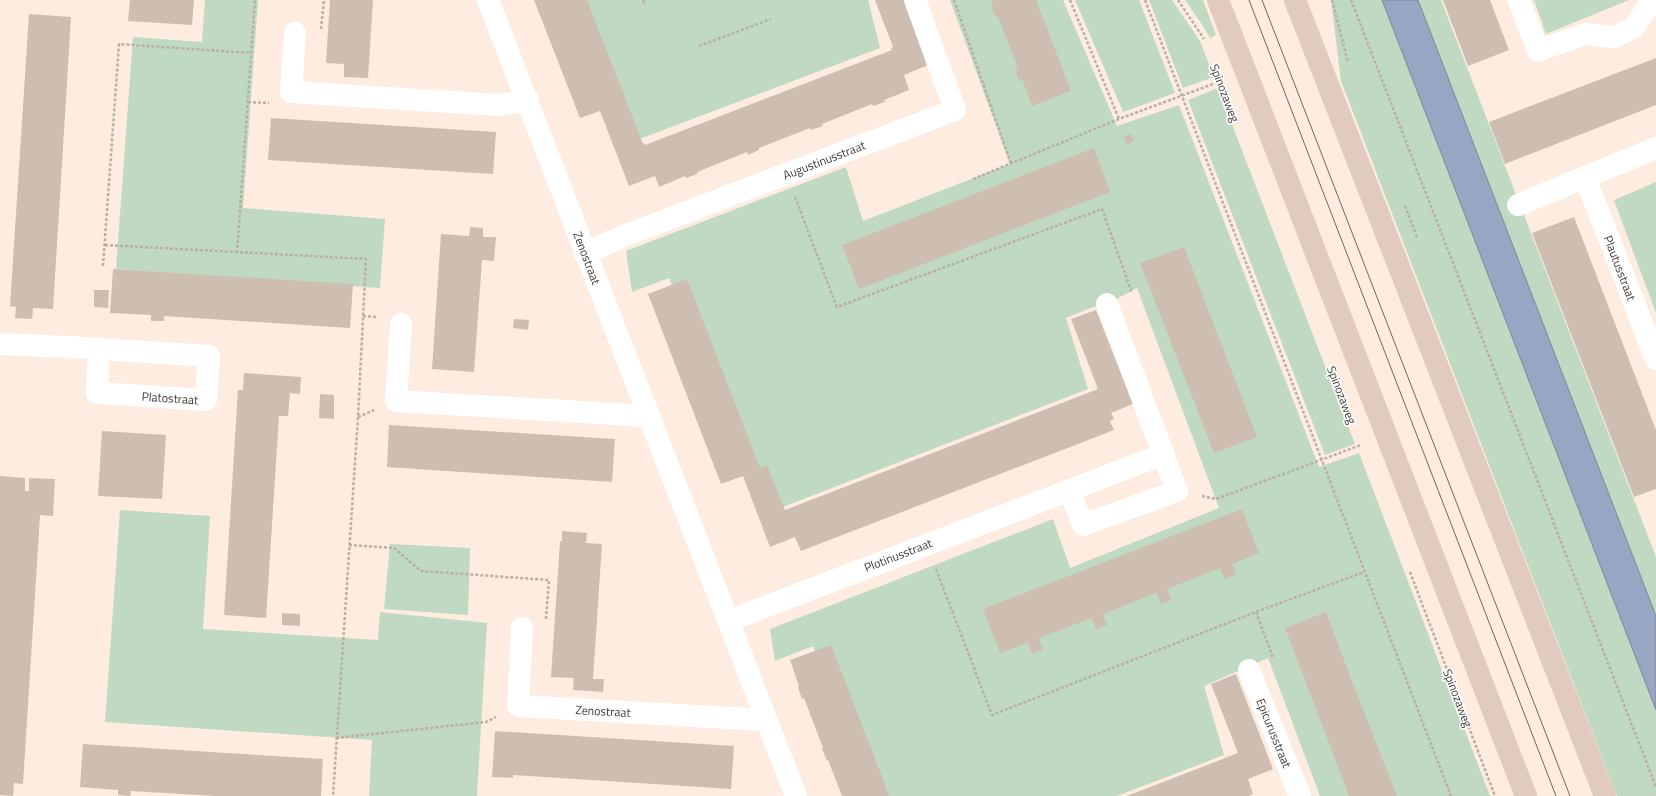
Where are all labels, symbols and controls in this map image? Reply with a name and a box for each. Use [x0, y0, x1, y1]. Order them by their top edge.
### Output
street label: Spinozaweg [1205, 61, 1245, 125]
street label: Augustinusstraat [780, 135, 869, 184]
street label: Zenostraat [568, 229, 606, 288]
street label: Plautusstraat [1599, 233, 1641, 304]
street label: Spinozaweg [1322, 363, 1362, 427]
street label: Platostraat [141, 387, 200, 410]
street label: Plotinusstraat [861, 533, 936, 577]
street label: Spinozaweg [1438, 666, 1478, 730]
street label: Epicurusstraat [1251, 695, 1297, 771]
street label: Zenostraat [575, 700, 632, 722]

